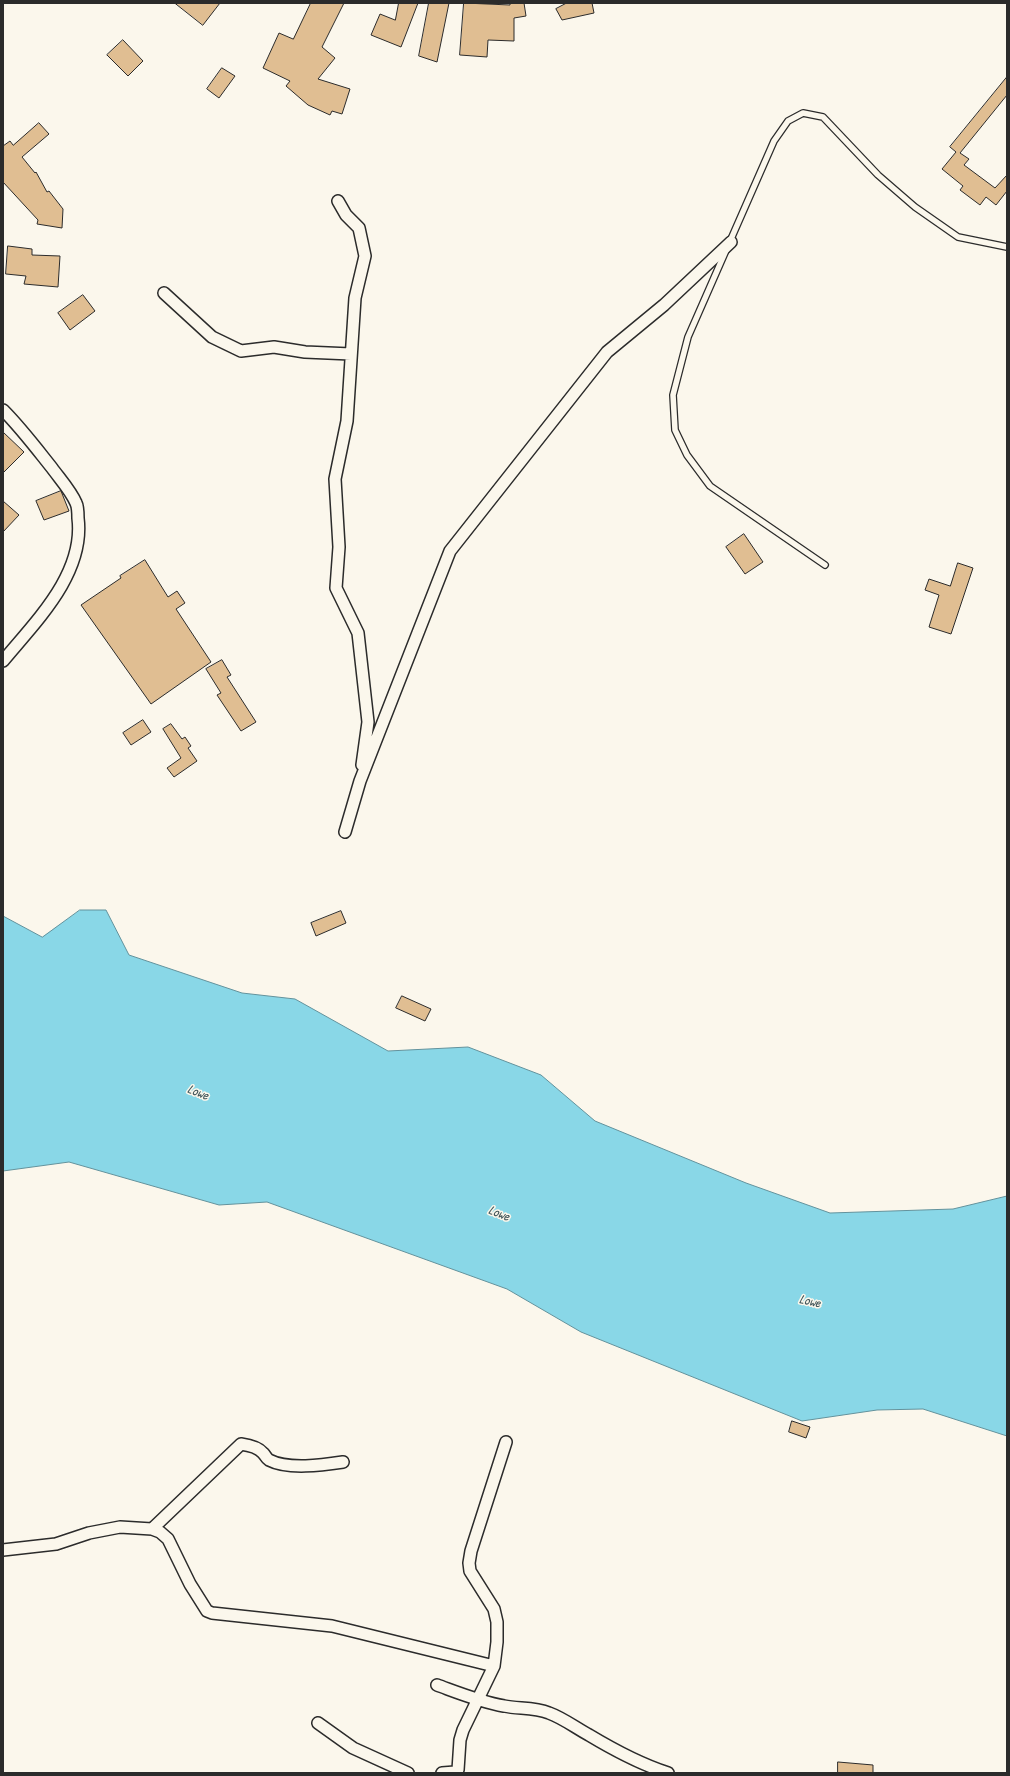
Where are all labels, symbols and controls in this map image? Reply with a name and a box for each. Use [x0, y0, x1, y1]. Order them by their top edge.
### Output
water label: Lowe [185, 1082, 211, 1104]
water label: Lowe [486, 1203, 512, 1225]
water label: Lowe [798, 1292, 822, 1312]

